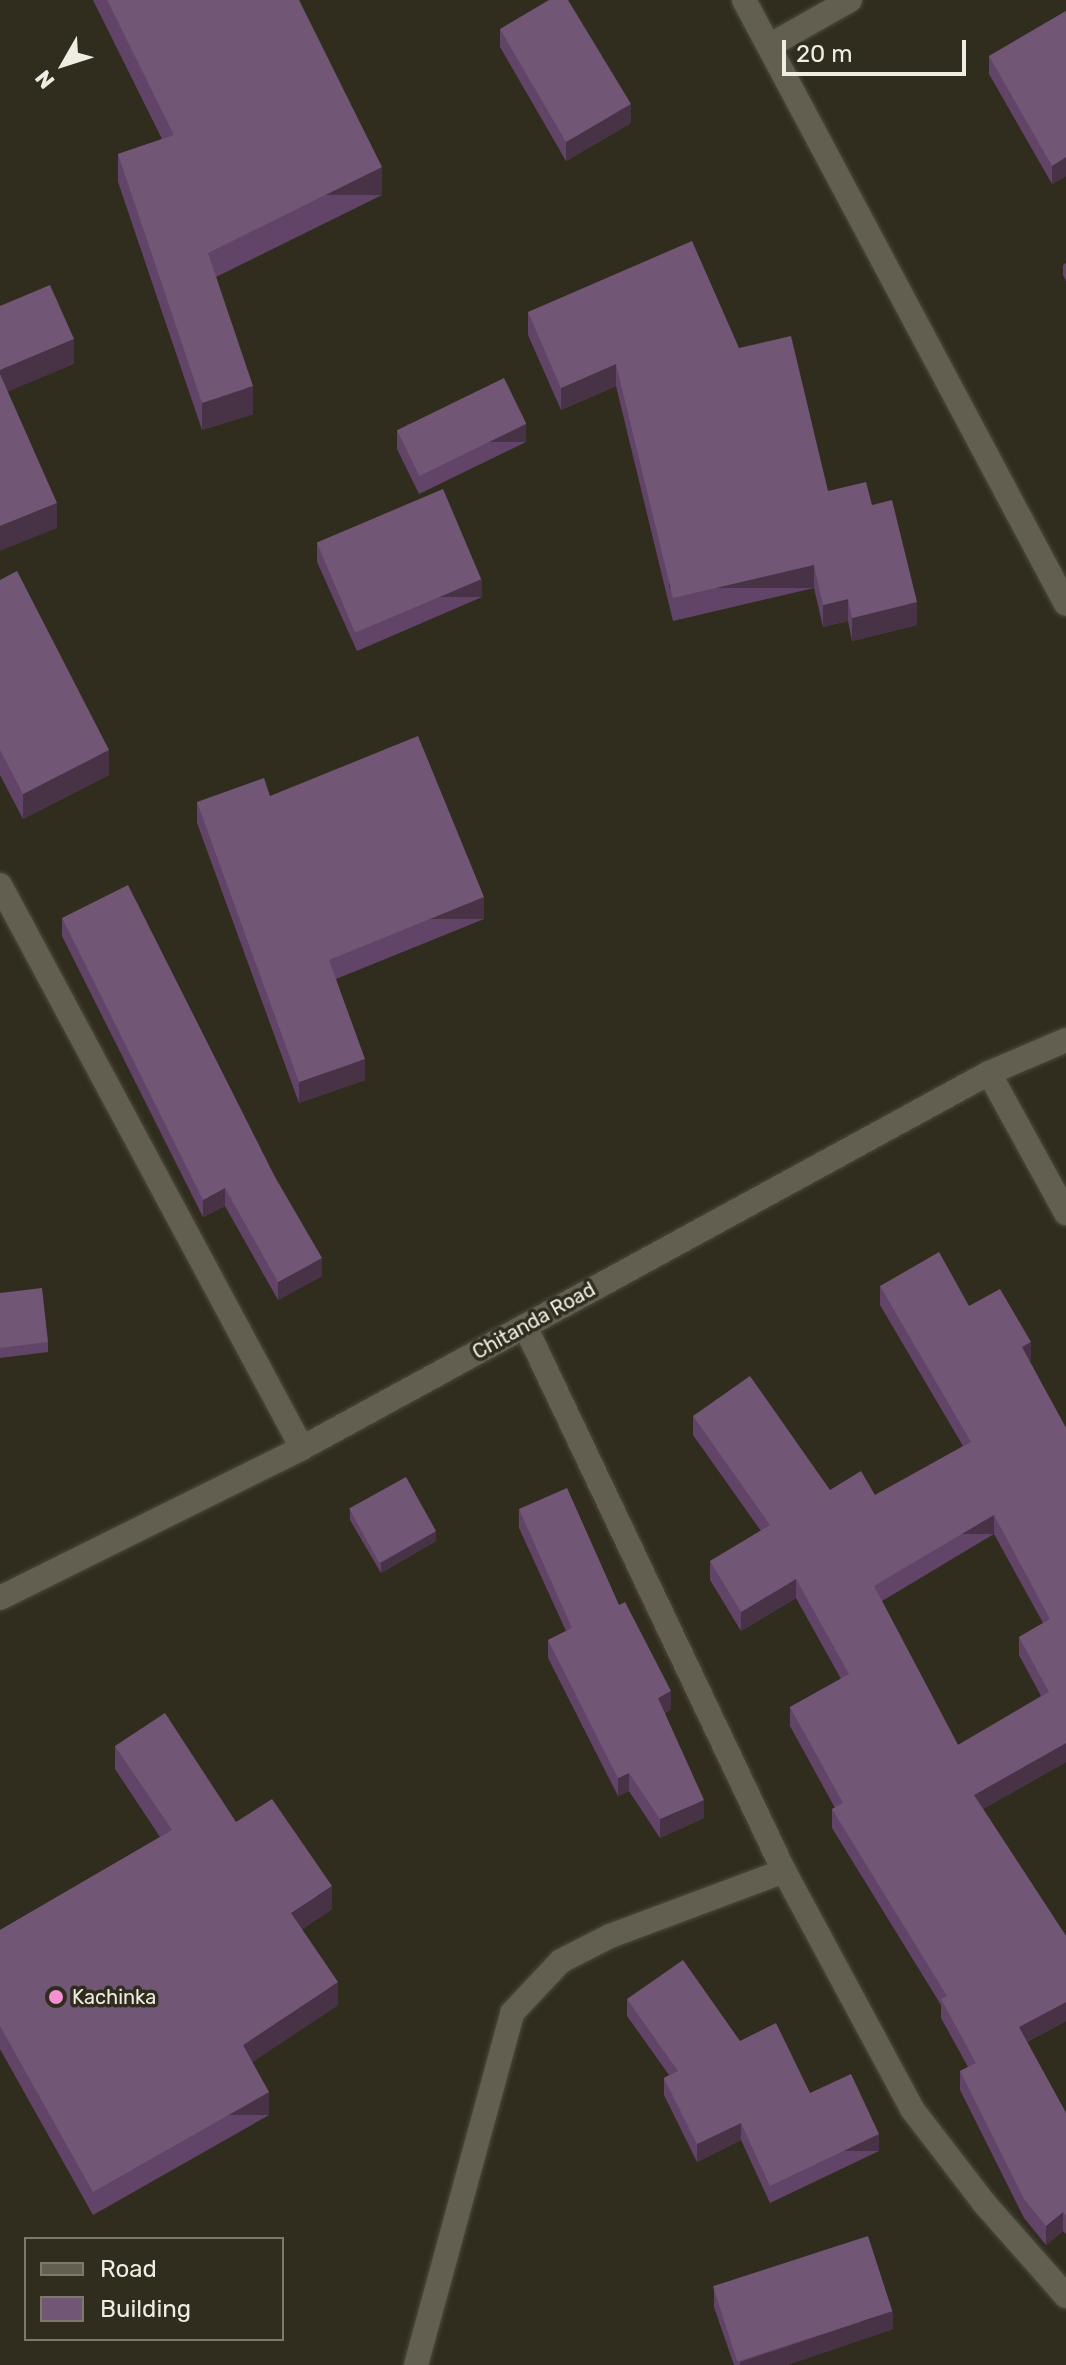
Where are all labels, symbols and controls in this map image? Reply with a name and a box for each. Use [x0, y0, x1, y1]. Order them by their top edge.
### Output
north arrow [24, 24, 104, 104]
scale bar [786, 24, 970, 74]
text: 20 m [796, 40, 853, 68]
text: N [29, 65, 60, 94]
street label: Chitanda Road [468, 1277, 600, 1365]
place label: Kachinka [72, 1985, 156, 2009]
marker: Kachinka [47, 1988, 65, 2006]
legend [24, 2237, 284, 2341]
text: Road [100, 2255, 157, 2283]
text: Building [100, 2295, 191, 2323]

